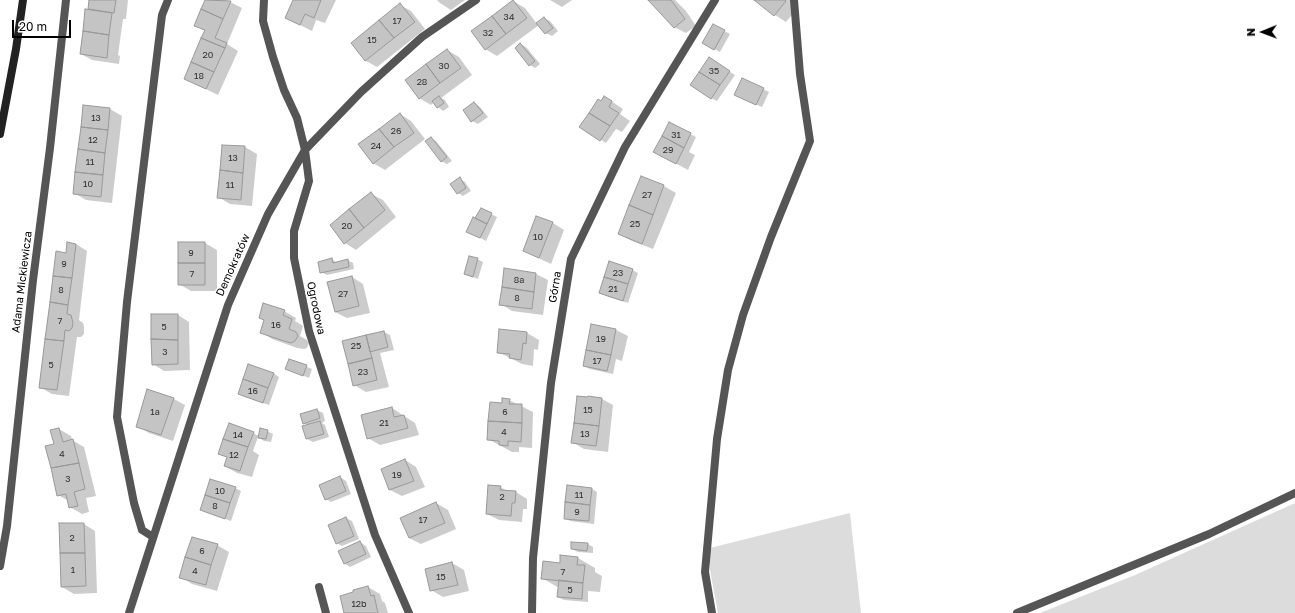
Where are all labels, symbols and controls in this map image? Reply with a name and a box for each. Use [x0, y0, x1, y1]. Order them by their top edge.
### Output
scale bar [14, 12, 73, 38]
house number: 34 [504, 12, 514, 22]
north arrow [1243, 12, 1283, 52]
house number: 17 [392, 16, 402, 26]
text: 20 m [19, 19, 47, 34]
house number: 32 [483, 28, 493, 38]
text: N [1244, 28, 1257, 37]
house number: 15 [367, 35, 377, 45]
house number: 20 [203, 50, 213, 60]
house number: 30 [439, 61, 449, 71]
house number: 35 [709, 66, 719, 76]
house number: 18 [194, 71, 204, 81]
house number: 28 [417, 77, 427, 87]
house number: 13 [91, 113, 101, 123]
house number: 26 [391, 126, 401, 136]
house number: 31 [671, 130, 681, 140]
house number: 12 [88, 135, 98, 145]
house number: 24 [371, 141, 381, 151]
house number: 29 [663, 145, 673, 155]
house number: 13 [228, 153, 238, 163]
house number: 11 [86, 157, 94, 167]
house number: 10 [83, 179, 93, 189]
house number: 11 [226, 180, 234, 190]
house number: 27 [642, 190, 652, 200]
house number: 25 [630, 219, 640, 229]
house number: 20 [342, 221, 352, 231]
street label: Adama Mickiewicza [9, 230, 35, 334]
street label: Demokratów [213, 232, 253, 298]
house number: 10 [533, 232, 543, 242]
house number: 9 [188, 248, 194, 258]
house number: 9 [61, 259, 67, 269]
house number: 23 [613, 268, 623, 278]
house number: 7 [190, 269, 194, 279]
street label: Górna [546, 270, 564, 304]
house number: 8a [514, 275, 524, 285]
street label: Ogrodowa [304, 280, 328, 336]
house number: 21 [608, 284, 618, 294]
house number: 8 [58, 285, 64, 295]
house number: 27 [338, 289, 348, 299]
house number: 8 [514, 293, 520, 303]
house number: 7 [58, 316, 62, 326]
house number: 16 [271, 320, 281, 330]
house number: 5 [161, 322, 167, 332]
house number: 19 [596, 334, 606, 344]
house number: 25 [351, 341, 361, 351]
house number: 3 [162, 347, 168, 357]
house number: 17 [592, 356, 602, 366]
house number: 5 [48, 360, 54, 370]
house number: 23 [358, 367, 368, 377]
house number: 16 [248, 386, 258, 396]
house number: 15 [583, 405, 593, 415]
house number: 1a [150, 407, 160, 417]
house number: 6 [502, 407, 508, 417]
house number: 21 [379, 418, 389, 428]
house number: 4 [501, 427, 507, 437]
house number: 13 [580, 429, 590, 439]
house number: 14 [233, 430, 243, 440]
house number: 4 [59, 449, 65, 459]
house number: 12 [229, 450, 239, 460]
house number: 19 [392, 470, 402, 480]
house number: 3 [65, 474, 71, 484]
house number: 10 [215, 486, 225, 496]
house number: 11 [575, 490, 583, 500]
house number: 2 [499, 492, 505, 502]
house number: 8 [212, 501, 218, 511]
house number: 9 [574, 507, 580, 517]
house number: 17 [418, 515, 428, 525]
house number: 2 [69, 533, 75, 543]
house number: 6 [199, 546, 205, 556]
house number: 1 [71, 565, 75, 575]
house number: 4 [192, 566, 198, 576]
house number: 7 [561, 567, 565, 577]
house number: 15 [436, 572, 446, 582]
house number: 5 [567, 585, 573, 595]
house number: 12b [351, 599, 367, 609]

